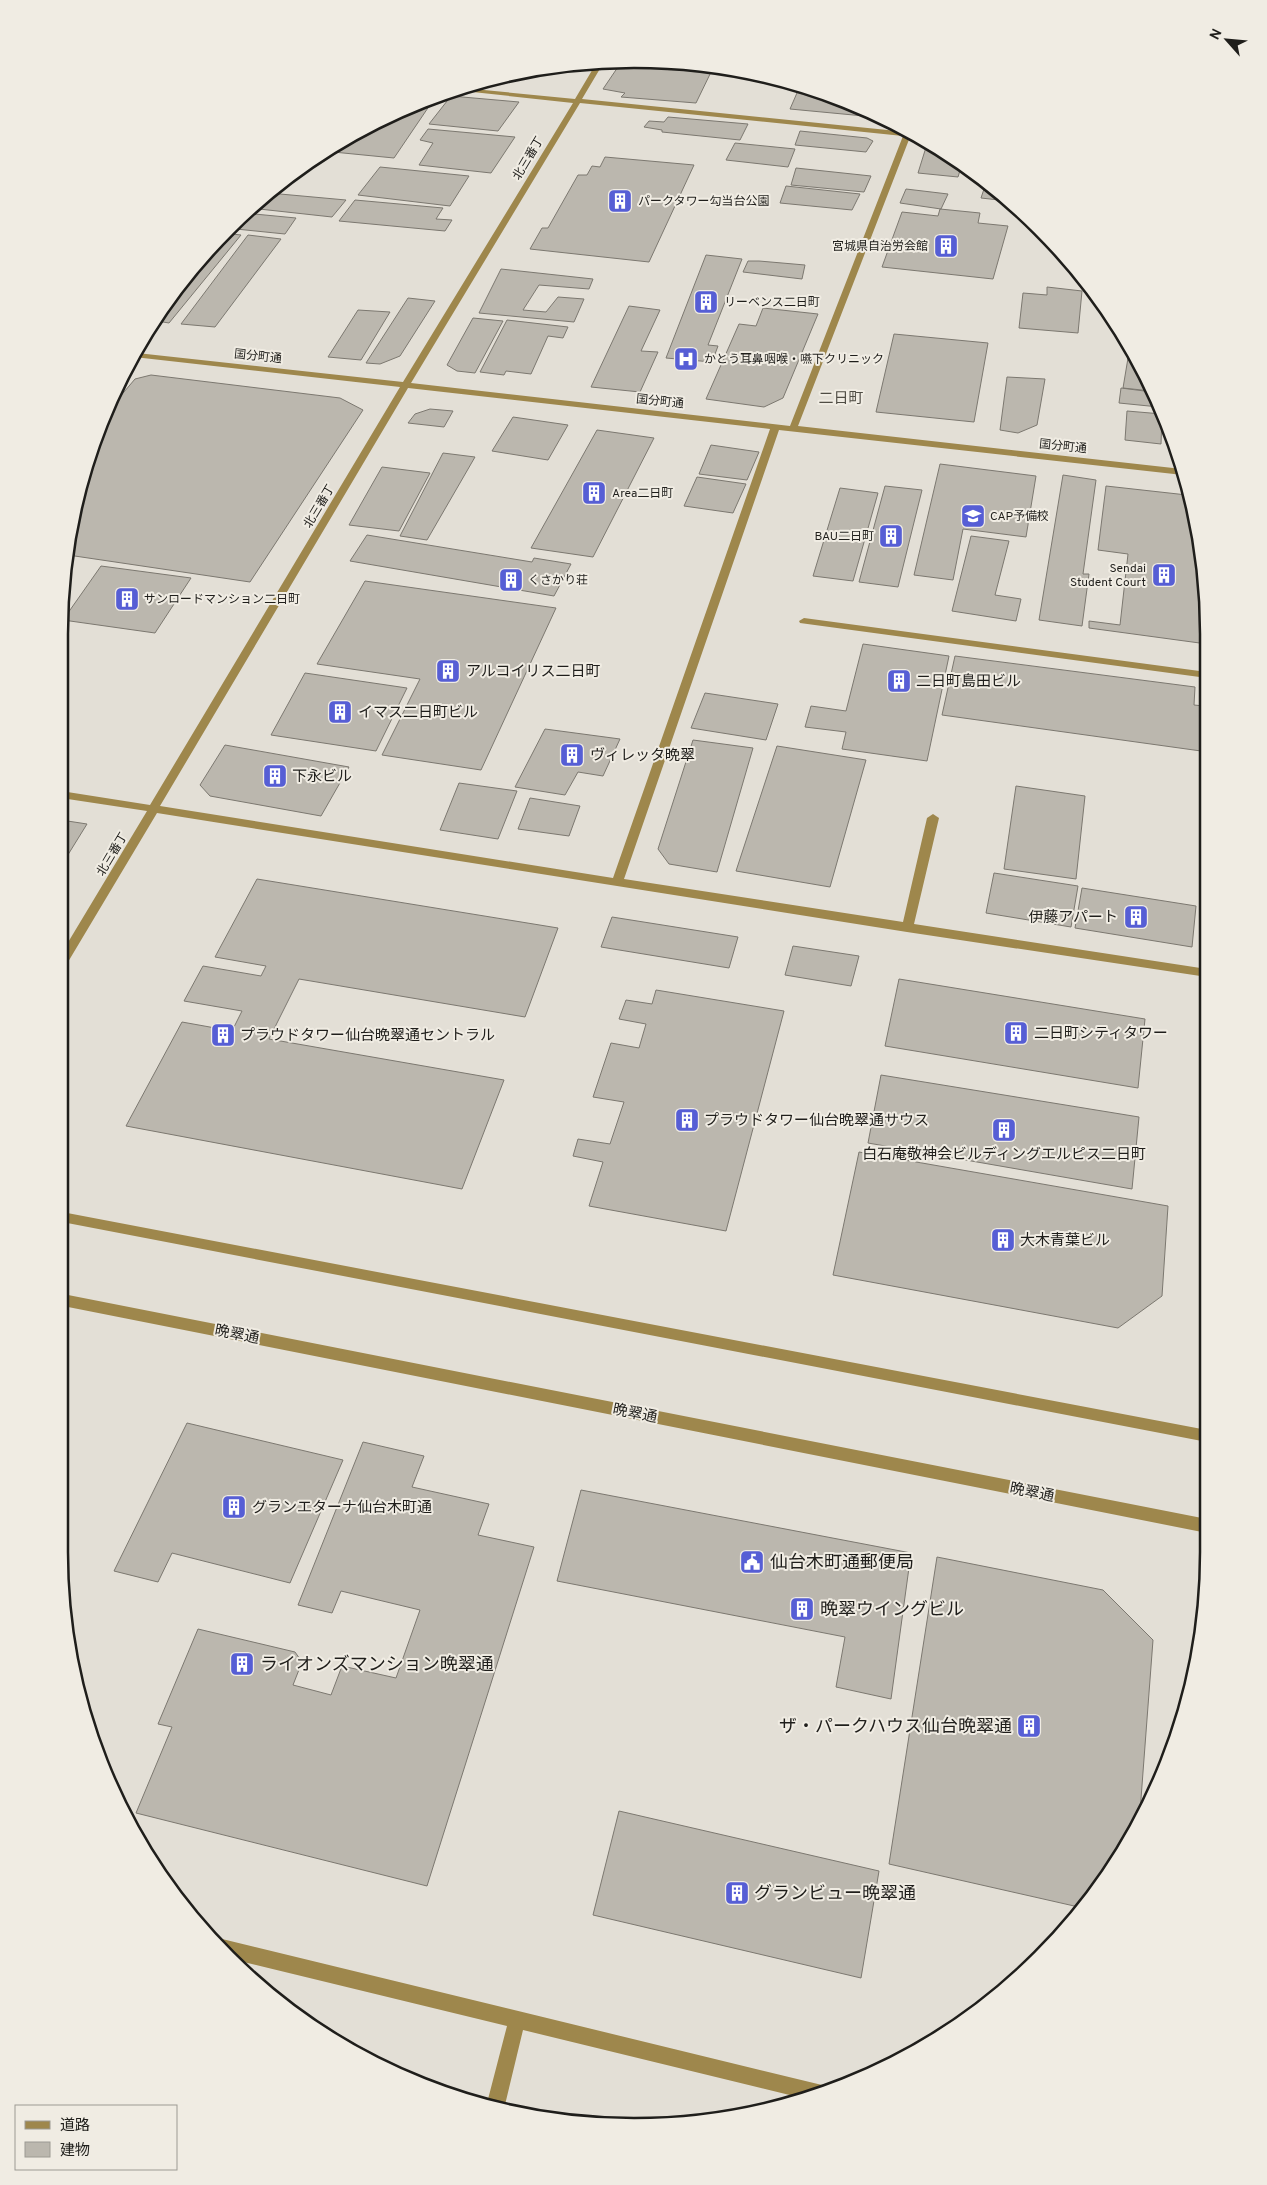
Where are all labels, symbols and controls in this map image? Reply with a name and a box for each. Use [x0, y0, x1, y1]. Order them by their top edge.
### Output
north arrow [1202, 15, 1252, 65]
text: N [1207, 26, 1227, 43]
street label: 北三番丁 [510, 134, 548, 183]
building icon: パークタワー勾当台公園 [607, 188, 633, 214]
place label: パークタワー勾当台公園 [638, 194, 770, 210]
building icon: 宮城県自治労会館 [933, 233, 959, 259]
place label: 宮城県自治労会館 [832, 239, 928, 255]
building icon: リーベンス二日町 [693, 289, 719, 315]
place label: リーベンス二日町 [724, 295, 820, 311]
hospital icon: かとう耳鼻咽喉・嚥下クリニック [673, 346, 699, 372]
street label: 国分町通 [233, 347, 283, 367]
place label: かとう耳鼻咽喉・嚥下クリニック [704, 352, 884, 368]
district label: 二日町 [818, 390, 864, 409]
street label: 国分町通 [635, 392, 685, 412]
street label: 国分町通 [1038, 437, 1088, 457]
building icon: Area二日町 [581, 480, 607, 506]
street label: 北三番丁 [301, 482, 339, 531]
place label: Area二日町 [612, 486, 673, 502]
school or university icon: CAP予備校 [960, 503, 986, 529]
place label: CAP予備校 [990, 509, 1049, 525]
building icon: BAU二日町 [878, 523, 904, 549]
place label: BAU二日町 [815, 529, 874, 545]
place label: Sendai Student Court [1070, 561, 1146, 591]
building icon: Sendai Student Court [1151, 562, 1177, 588]
building icon: くさかり荘 [498, 567, 524, 593]
place label: くさかり荘 [528, 573, 588, 589]
building icon: サンロードマンション二日町 [114, 586, 140, 612]
place label: サンロードマンション二日町 [144, 592, 300, 608]
building icon: アルコイリス二日町 [435, 658, 461, 684]
place label: アルコイリス二日町 [466, 663, 601, 682]
building icon: 二日町島田ビル [886, 668, 912, 694]
place label: 二日町島田ビル [916, 673, 1021, 692]
building icon: イマス二日町ビル [327, 699, 353, 725]
place label: イマス二日町ビル [358, 704, 478, 723]
building icon: ヴィレッタ晩翠 [559, 742, 585, 768]
place label: ヴィレッタ晩翠 [590, 747, 695, 766]
building icon: 下永ビル [262, 763, 288, 789]
place label: 下永ビル [292, 768, 352, 787]
street label: 北三番丁 [94, 830, 132, 879]
building icon: 伊藤アパート [1123, 904, 1149, 930]
place label: 伊藤アパート [1028, 909, 1118, 928]
building icon: 二日町シティタワー [1003, 1020, 1029, 1046]
building icon: プラウドタワー仙台晩翠通セントラル [210, 1022, 236, 1048]
place label: 二日町シティタワー [1034, 1025, 1168, 1044]
place label: プラウドタワー仙台晩翠通セントラル [240, 1027, 495, 1046]
building icon: プラウドタワー仙台晩翠通サウス [674, 1107, 700, 1133]
place label: プラウドタワー仙台晩翠通サウス [704, 1112, 929, 1131]
building icon: 白石庵敬神会ビルディングエルピス二日町 [991, 1117, 1017, 1143]
place label: 白石庵敬神会ビルディングエルピス二日町 [862, 1146, 1146, 1165]
building icon: 大木青葉ビル [990, 1227, 1016, 1253]
place label: 大木青葉ビル [1020, 1232, 1110, 1251]
street label: 晩翠通 [213, 1322, 261, 1349]
street label: 晩翠通 [611, 1401, 659, 1428]
street label: 晩翠通 [1008, 1480, 1056, 1507]
building icon: グランエターナ仙台木町通 [221, 1494, 247, 1520]
place label: グランエターナ仙台木町通 [252, 1499, 432, 1518]
public building icon: 仙台木町通郵便局 [739, 1549, 765, 1575]
place label: 仙台木町通郵便局 [770, 1552, 914, 1575]
building icon: 晩翠ウイングビル [789, 1596, 815, 1622]
place label: 晩翠ウイングビル [820, 1599, 964, 1622]
building icon: ライオンズマンション晩翠通 [229, 1651, 255, 1677]
place label: ライオンズマンション晩翠通 [260, 1654, 494, 1677]
building icon: ザ・パークハウス仙台晩翠通 [1016, 1713, 1042, 1739]
place label: ザ・パークハウス仙台晩翠通 [779, 1716, 1012, 1739]
building icon: グランビュー晩翠通 [724, 1880, 750, 1906]
place label: グランビュー晩翠通 [754, 1883, 916, 1906]
legend [15, 2105, 178, 2170]
text: 道路 [60, 2117, 90, 2136]
text: 建物 [60, 2142, 90, 2161]

